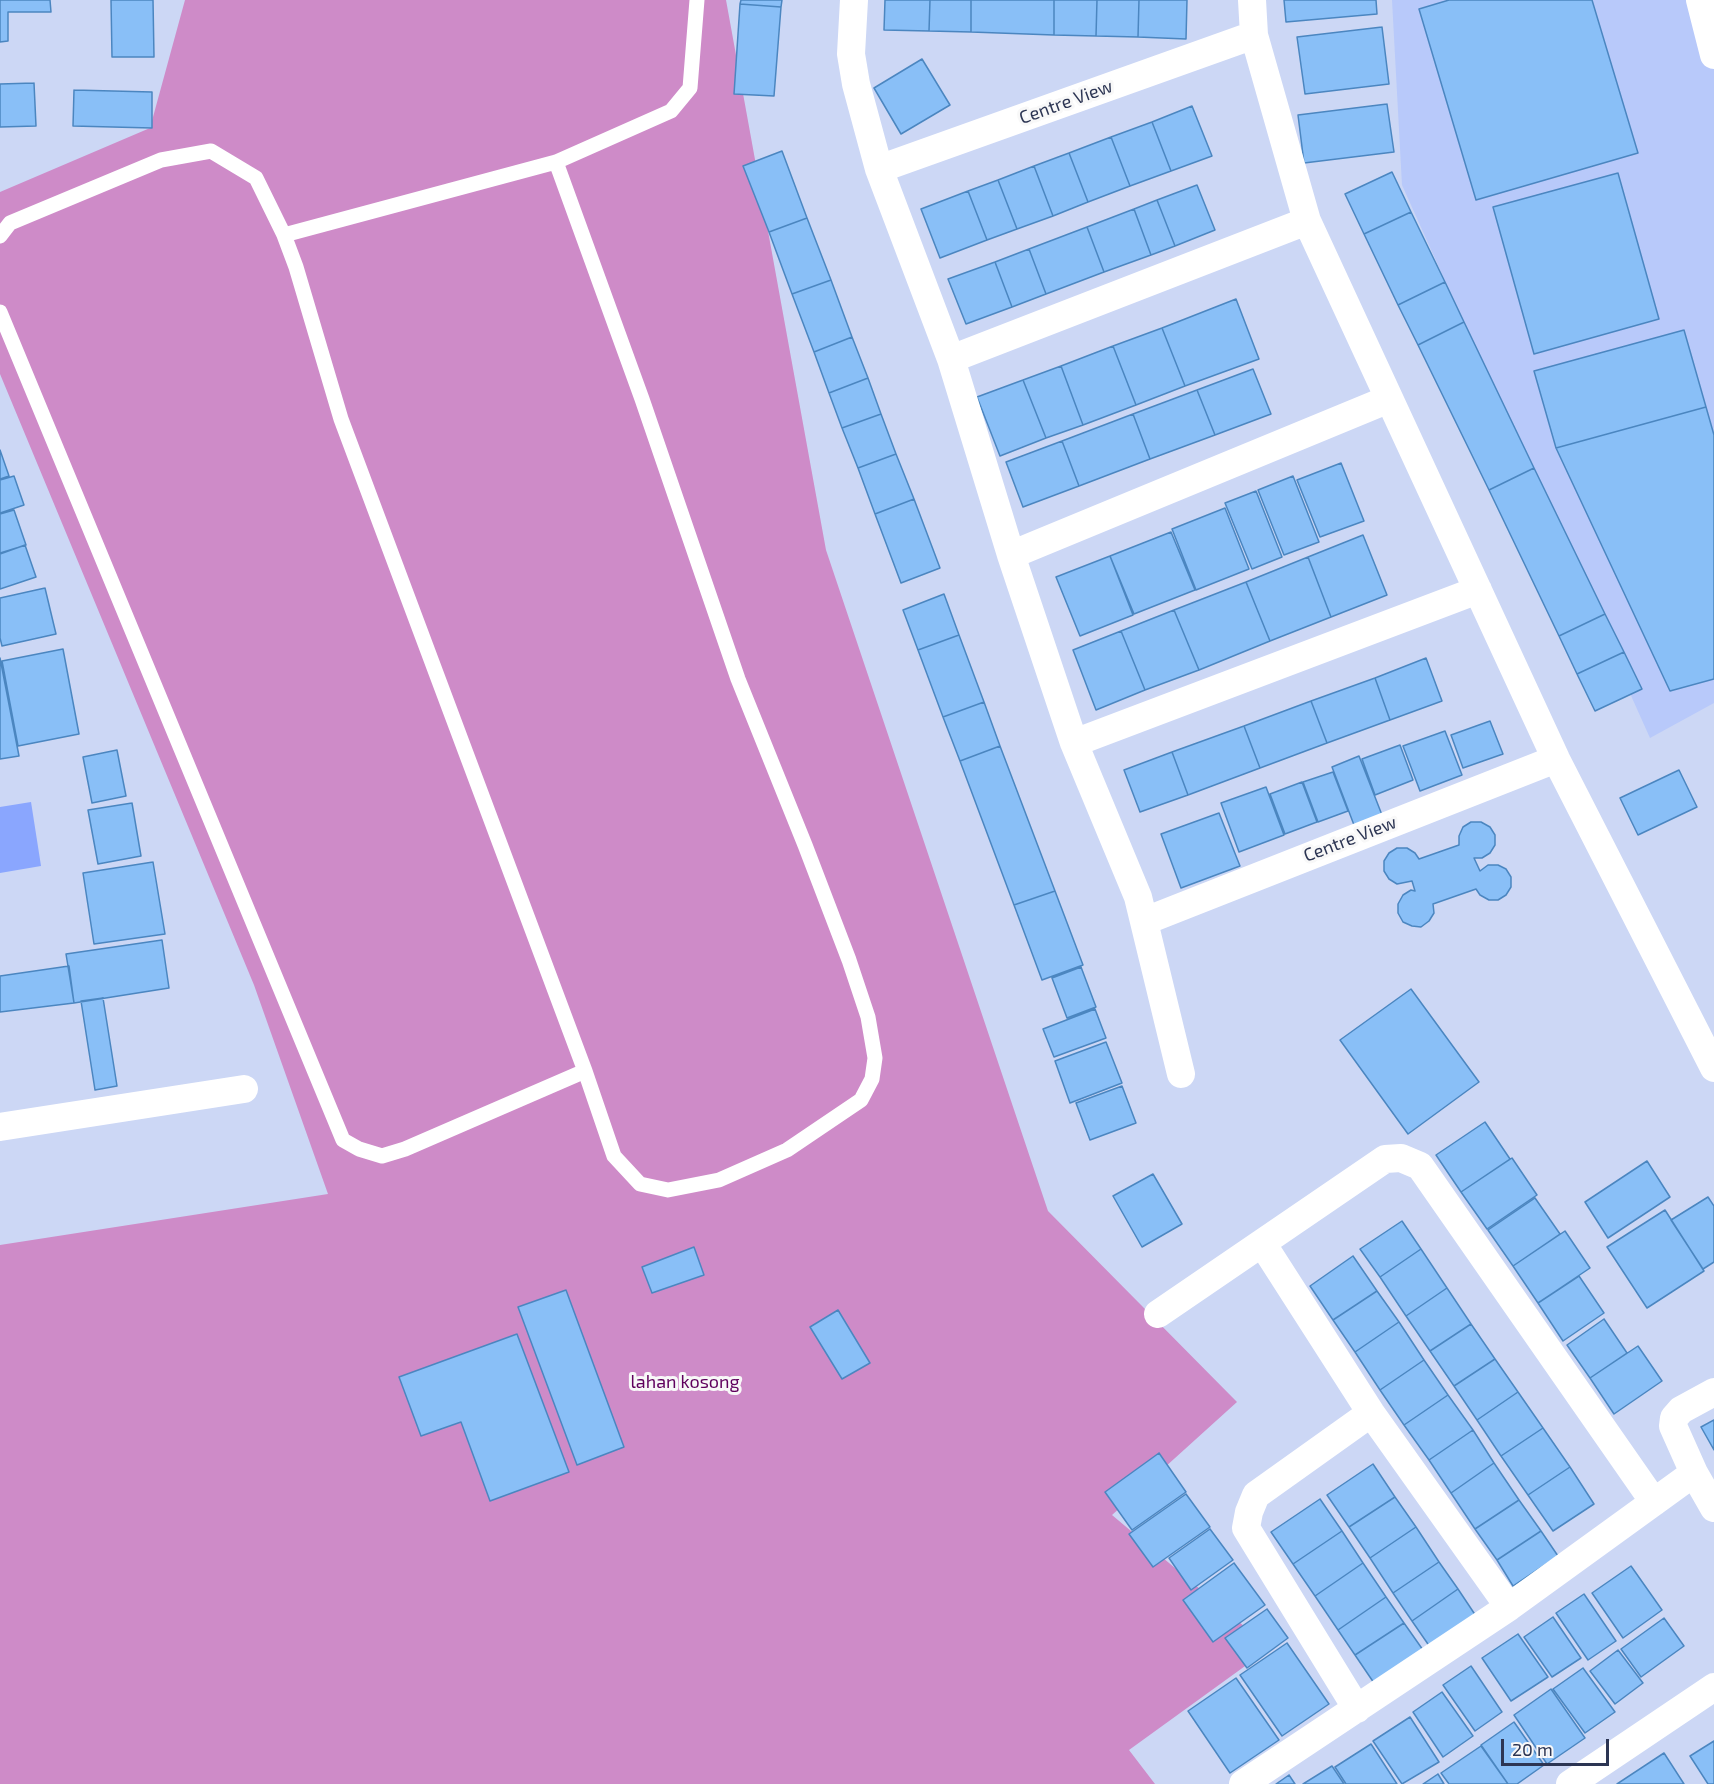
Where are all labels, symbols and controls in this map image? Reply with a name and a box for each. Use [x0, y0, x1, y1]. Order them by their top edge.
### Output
street label: Centre View [1016, 75, 1116, 129]
street label: Centre View [1300, 811, 1400, 867]
park label: lahan kosong [630, 1371, 740, 1393]
scale bar [1504, 1727, 1612, 1765]
text: 20 m [1512, 1738, 1553, 1760]

